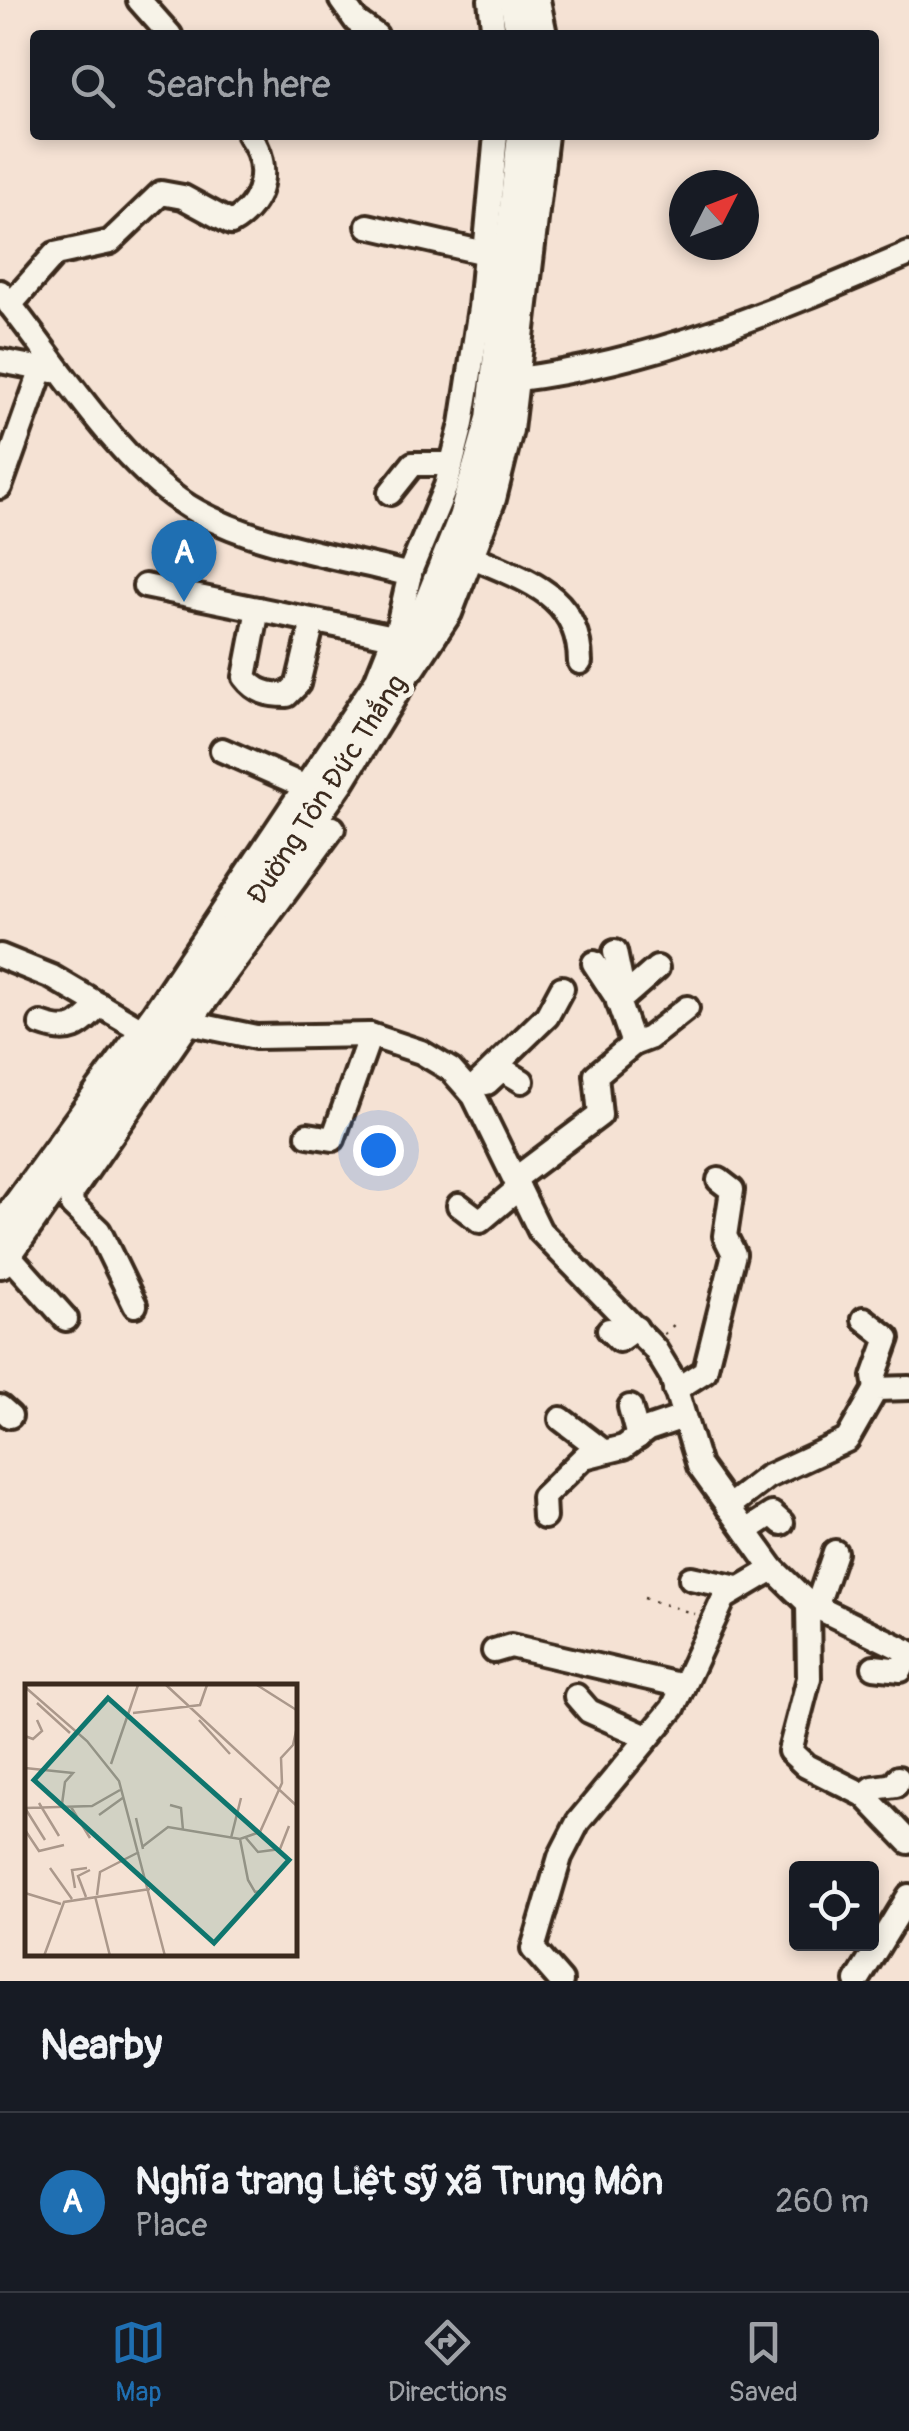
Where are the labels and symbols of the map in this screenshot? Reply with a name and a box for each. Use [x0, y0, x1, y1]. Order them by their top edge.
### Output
north arrow [669, 170, 759, 260]
pin: A [152, 520, 216, 602]
street label: Đường Tôn Đức Thắng [240, 668, 415, 911]
your location [353, 1125, 404, 1176]
inset map [25, 1684, 298, 1956]

